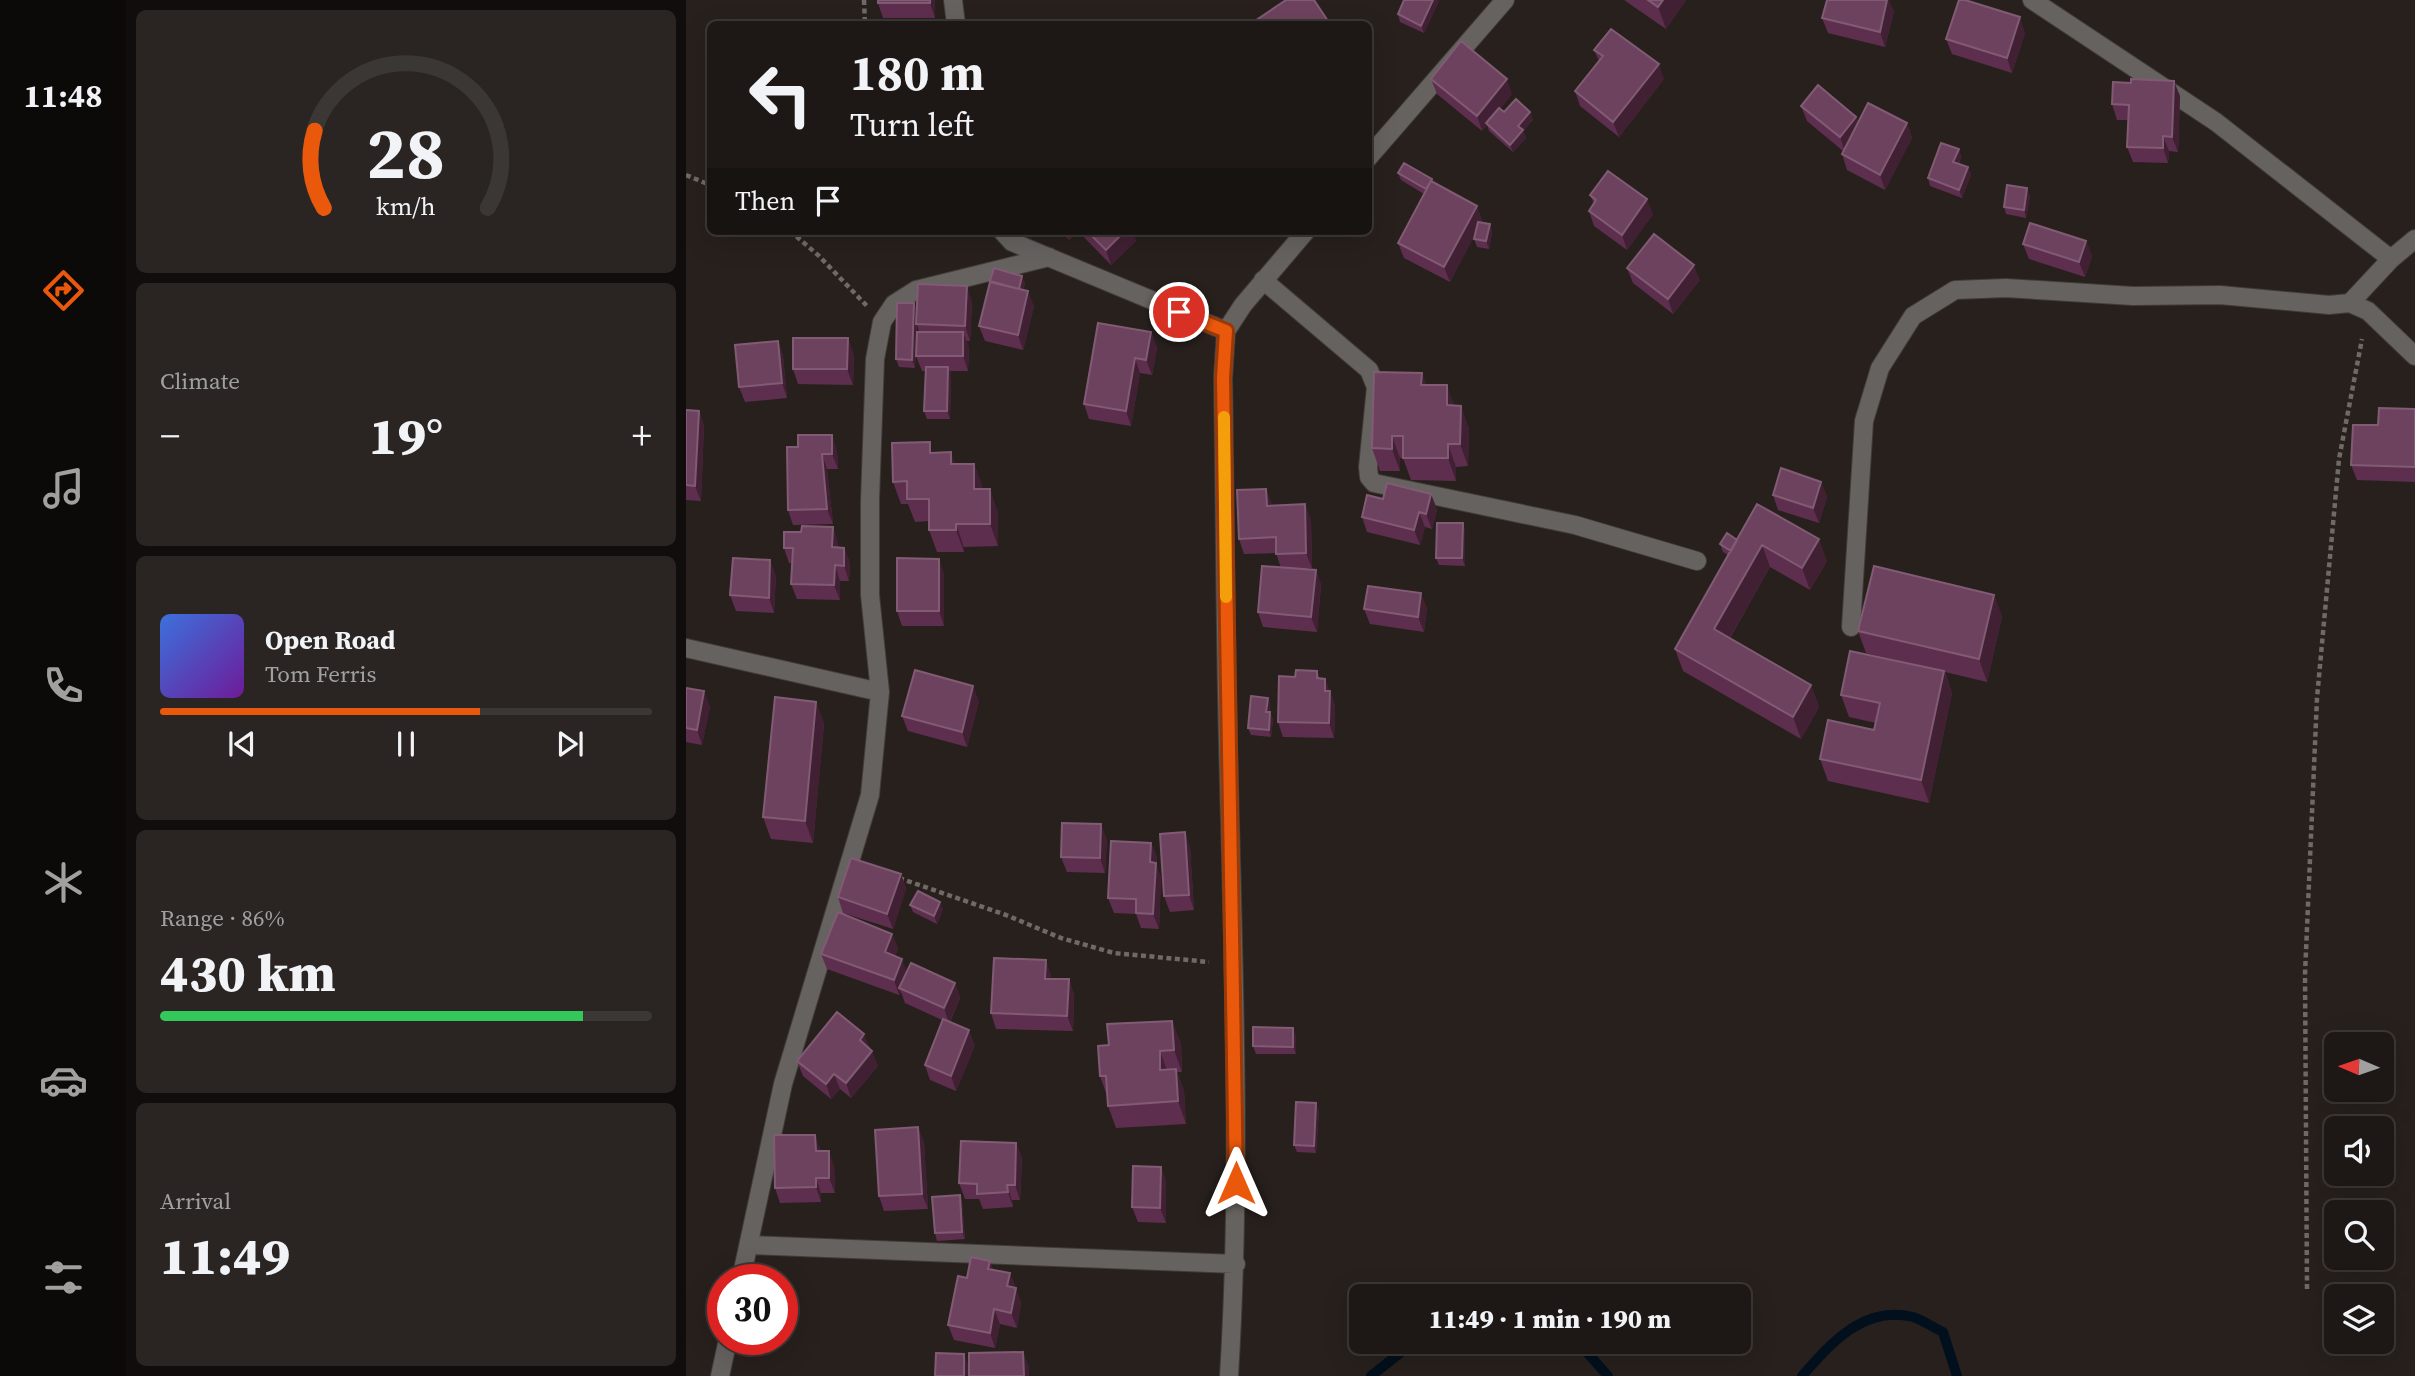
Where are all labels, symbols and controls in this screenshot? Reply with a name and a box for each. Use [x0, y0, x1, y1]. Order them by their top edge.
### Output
text: 180 m [850, 39, 985, 106]
icon: left [735, 49, 826, 140]
text: 11:48 [24, 74, 102, 118]
text: 28 [367, 103, 445, 202]
text: Turn left [850, 103, 974, 147]
icon: arrive [809, 182, 847, 220]
text: Then [735, 183, 795, 219]
text: km/h [376, 188, 436, 222]
icon: directions [39, 266, 88, 315]
pin [1149, 282, 1209, 342]
icon: arrive [1160, 293, 1198, 331]
text: Climate [160, 365, 240, 397]
text: 19° [369, 400, 443, 471]
text: − [160, 410, 180, 462]
text: + [632, 410, 652, 462]
icon: music [39, 464, 88, 513]
text: Open Road [265, 622, 396, 658]
text: Tom Ferris [265, 658, 376, 690]
icon: phone [39, 661, 88, 710]
icon: previous [223, 725, 261, 763]
icon: pause [387, 725, 425, 763]
icon: next [551, 725, 589, 763]
icon: climate [39, 858, 88, 907]
text: Range · 86% [160, 902, 285, 934]
text: 430 km [160, 937, 336, 1008]
north arrow [2324, 1032, 2394, 1102]
map controls [2324, 1032, 2394, 1354]
icon: car [39, 1056, 88, 1105]
button: sound [2324, 1116, 2394, 1186]
position arrow [1199, 1146, 1273, 1220]
text: Arrival [160, 1185, 231, 1217]
button: search [2324, 1200, 2394, 1270]
text: 11:49 [160, 1220, 290, 1291]
icon: filters [39, 1253, 88, 1302]
speed limit sign: 30 [707, 1264, 798, 1355]
button: layers [2324, 1284, 2394, 1354]
text: 11:49 · 1 min · 190 m [1429, 1301, 1671, 1337]

